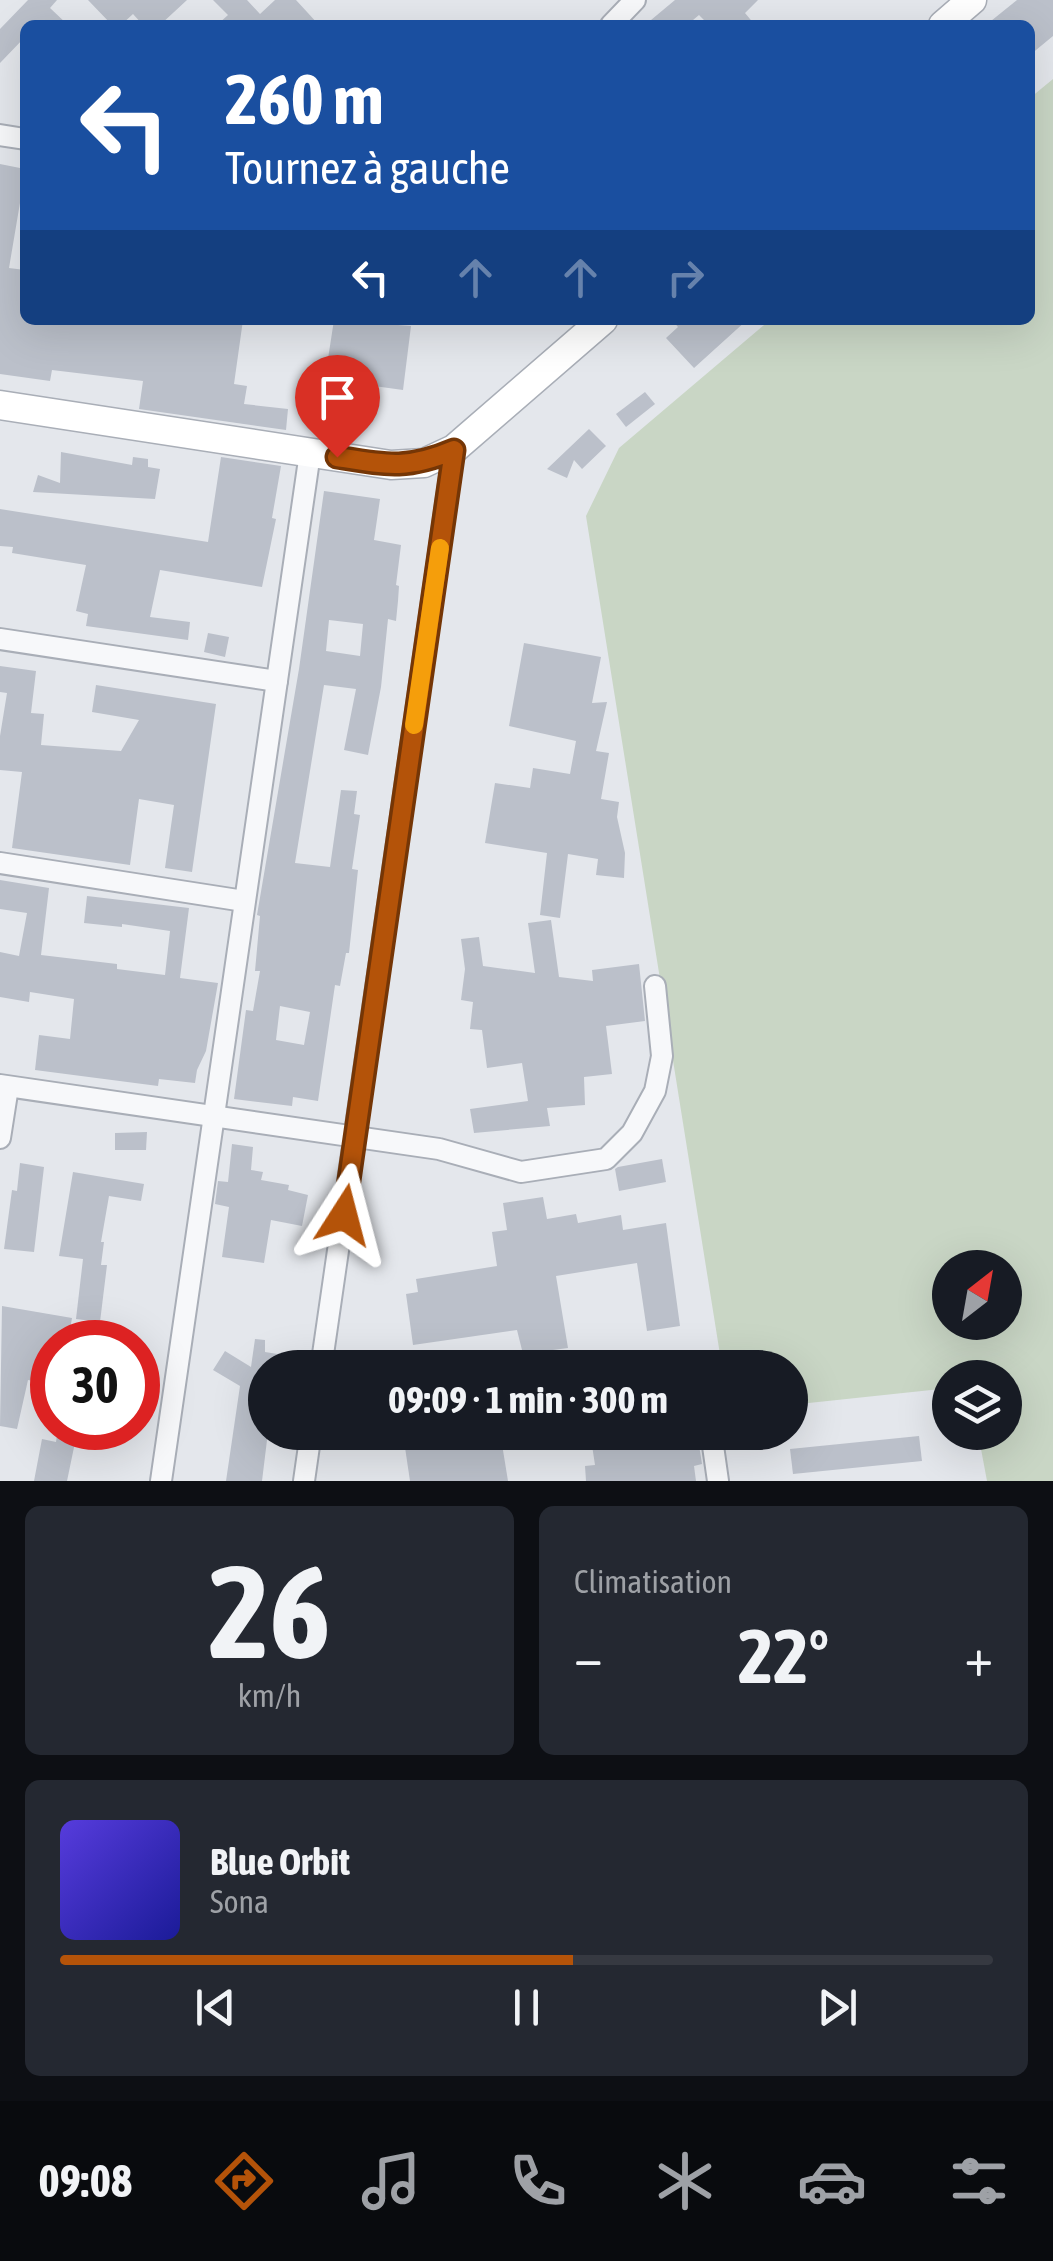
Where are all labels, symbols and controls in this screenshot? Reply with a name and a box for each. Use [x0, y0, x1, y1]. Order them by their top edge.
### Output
text: 260 m [225, 59, 384, 139]
icon: left [60, 60, 190, 190]
text: Tournez à gauche [225, 142, 510, 194]
icon: left [343, 250, 398, 305]
icon: ahead [448, 250, 503, 305]
icon: ahead [553, 250, 608, 305]
icon: right [658, 250, 713, 305]
pin [295, 355, 380, 458]
icon: arrive [310, 370, 365, 425]
position arrow [292, 1163, 396, 1267]
north arrow [932, 1250, 1022, 1340]
map controls [932, 1250, 1022, 1450]
speed limit sign: 30 [30, 1320, 160, 1450]
button: layers [932, 1360, 1022, 1450]
text: 09:09 · 1 min · 300 m [388, 1378, 668, 1421]
text: 26 [208, 1537, 331, 1686]
text: Climatisation [574, 1563, 732, 1600]
text: 22° [738, 1613, 829, 1699]
text: − [574, 1625, 603, 1688]
text: + [964, 1625, 993, 1688]
text: km/h [238, 1677, 301, 1714]
text: Blue Orbit [210, 1840, 350, 1883]
text: Sona [210, 1883, 269, 1920]
icon: previous [188, 1980, 243, 2035]
icon: pause [499, 1980, 554, 2035]
icon: next [810, 1980, 865, 2035]
icon: directions [209, 2146, 279, 2216]
icon: music [356, 2146, 426, 2216]
icon: phone [503, 2146, 573, 2216]
icon: climate [650, 2146, 720, 2216]
icon: car [797, 2146, 867, 2216]
icon: filters [944, 2146, 1014, 2216]
text: 09:08 [39, 2155, 132, 2207]

